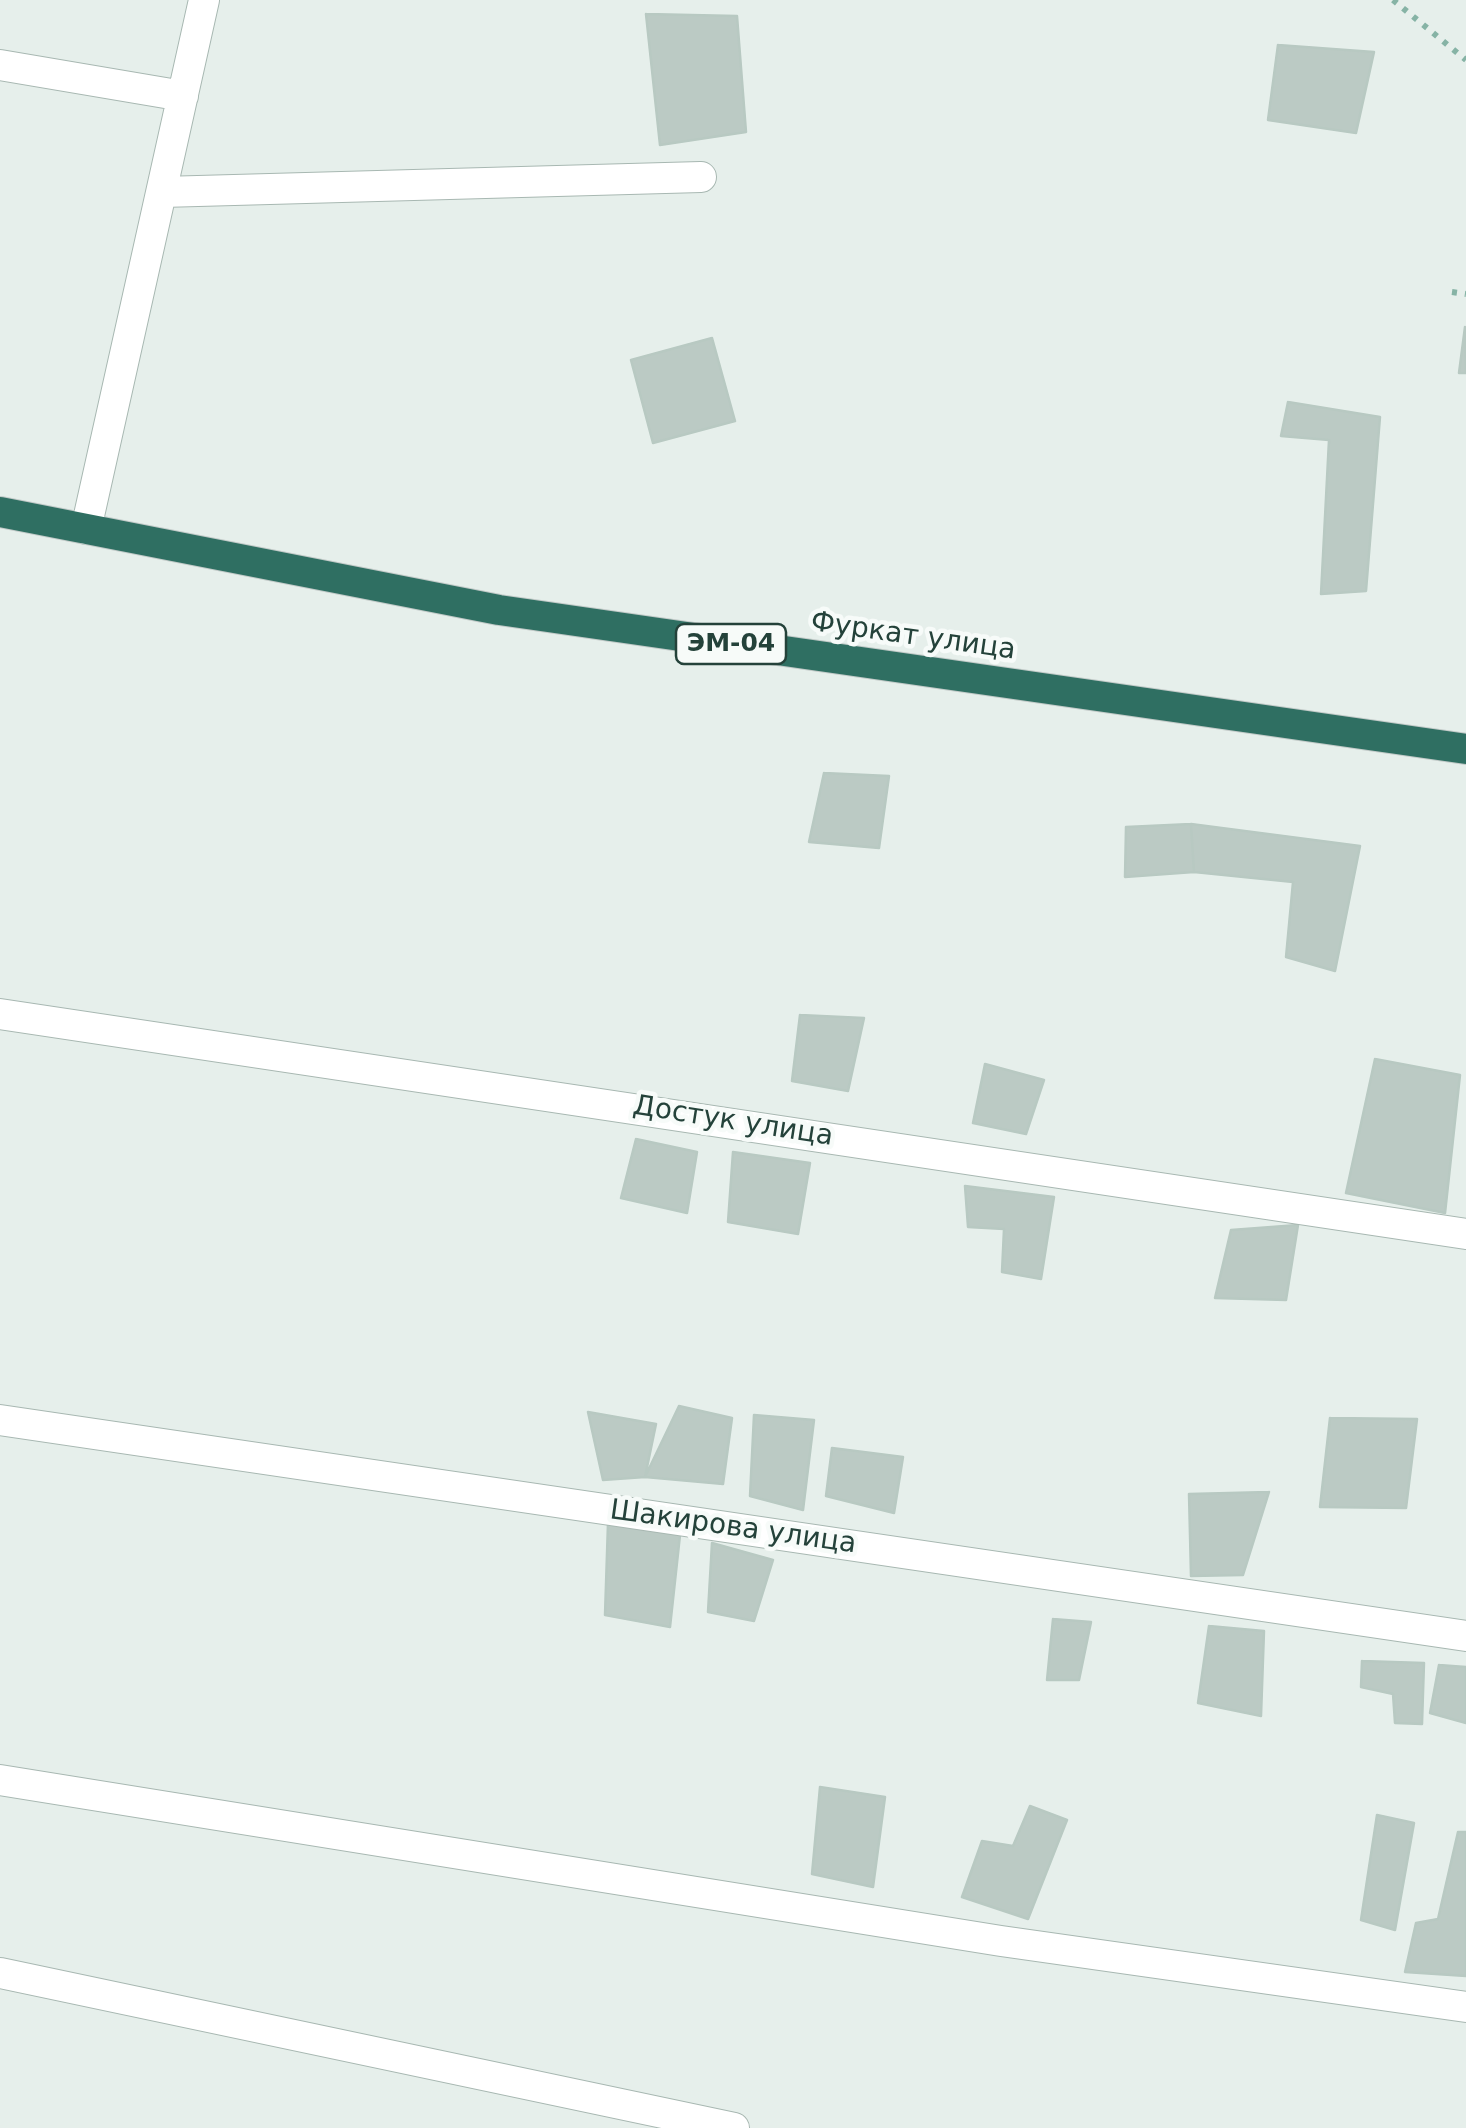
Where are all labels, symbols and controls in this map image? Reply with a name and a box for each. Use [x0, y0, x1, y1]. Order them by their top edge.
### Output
street label: Фуркат улица [808, 606, 1018, 668]
road number: ЭМ-04 [676, 624, 786, 664]
street label: Достук улица [631, 1090, 835, 1154]
street label: Шакирова улица [608, 1494, 858, 1562]

